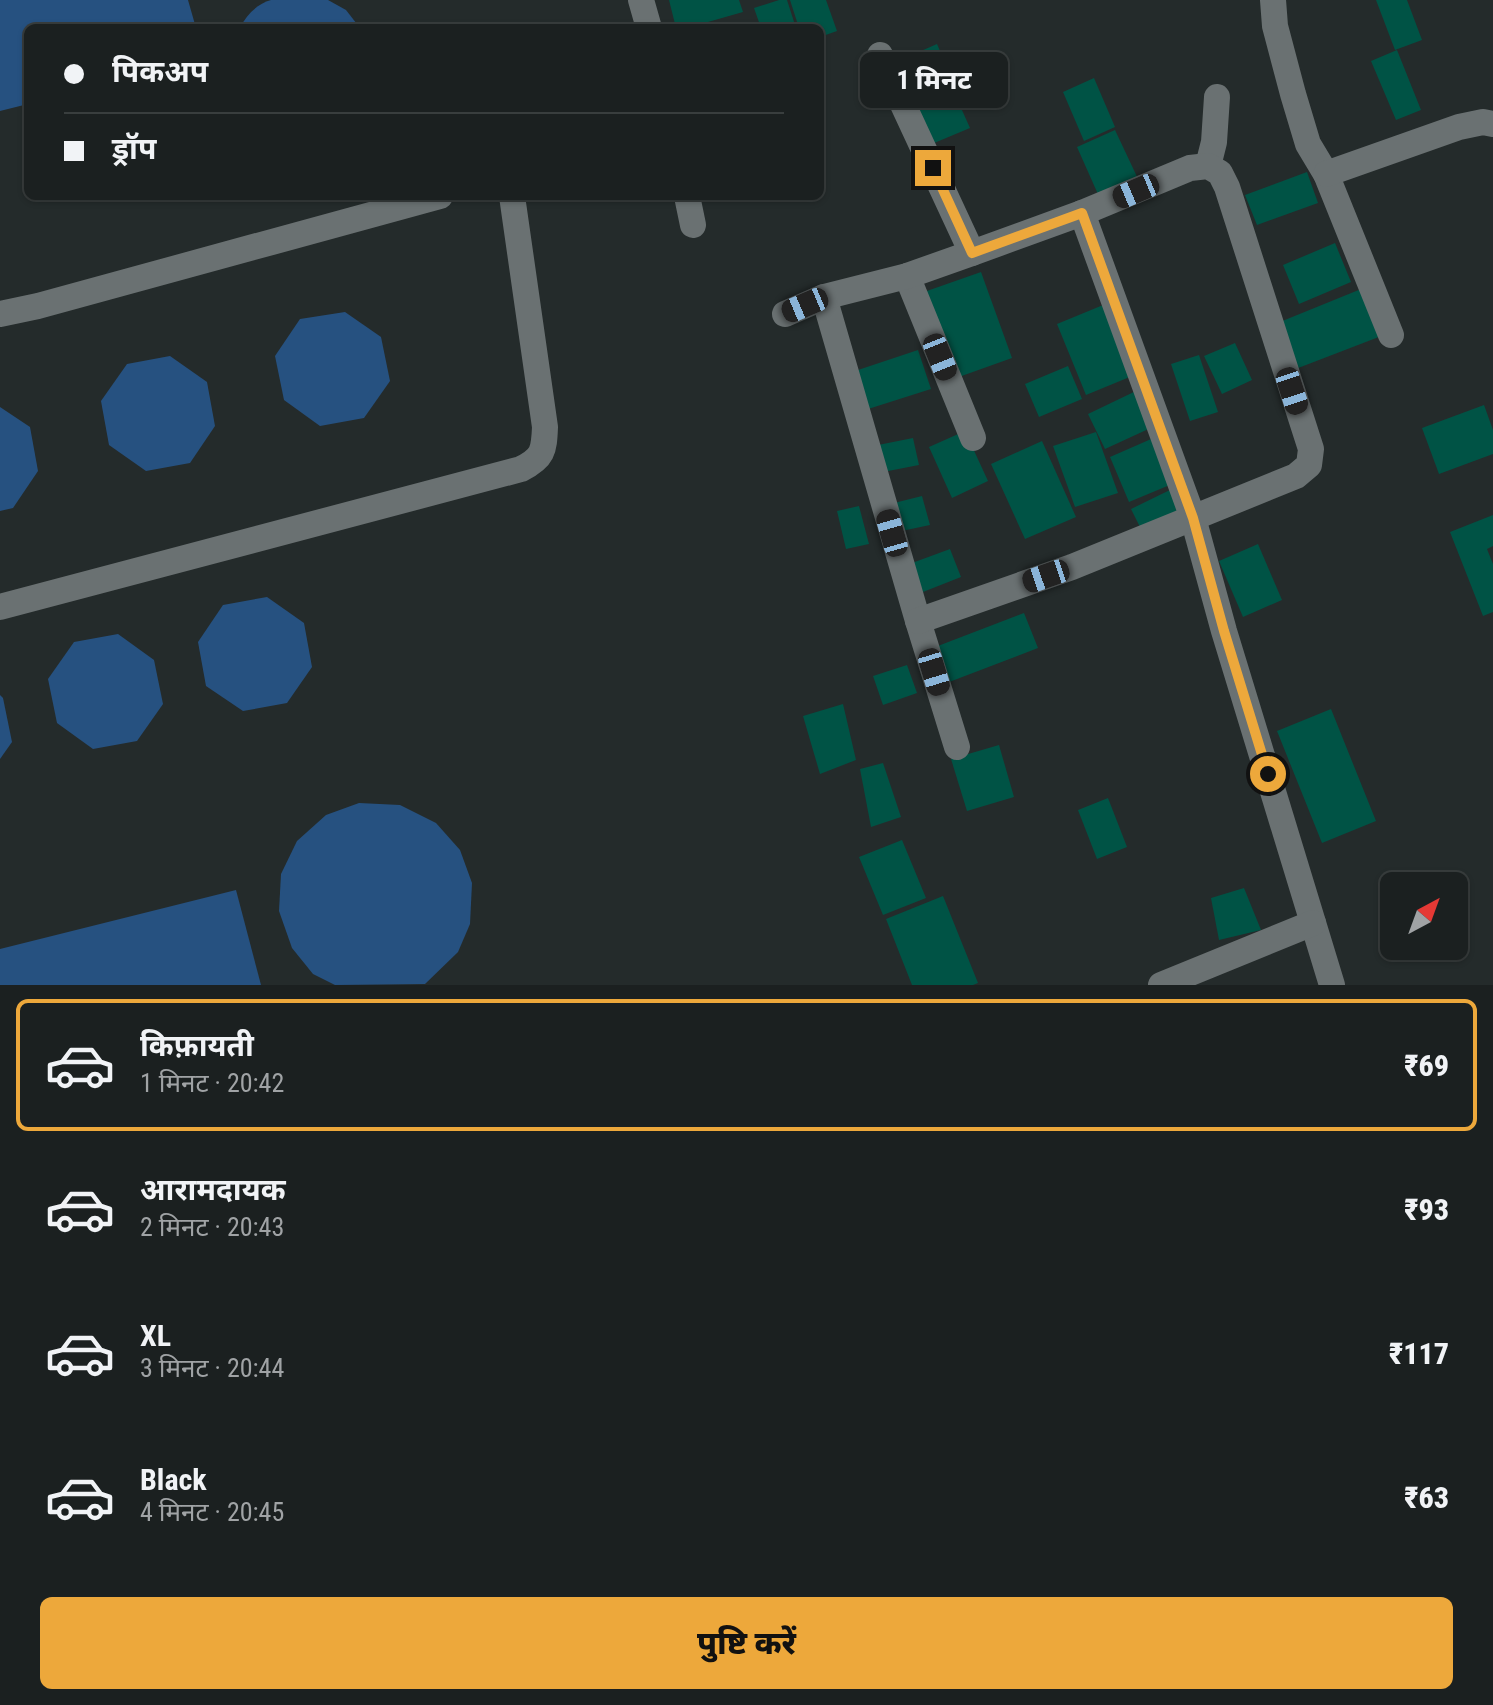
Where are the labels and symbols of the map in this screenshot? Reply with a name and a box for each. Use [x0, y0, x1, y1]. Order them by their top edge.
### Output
callout: 1 मिनट [859, 52, 1007, 108]
route end [915, 150, 951, 186]
car [1109, 171, 1163, 211]
car [778, 285, 832, 325]
car [920, 330, 960, 384]
car [1273, 364, 1311, 418]
car [874, 507, 910, 559]
car [1019, 557, 1073, 595]
car [916, 646, 952, 698]
route start [1250, 756, 1286, 792]
north arrow [1380, 872, 1468, 960]

